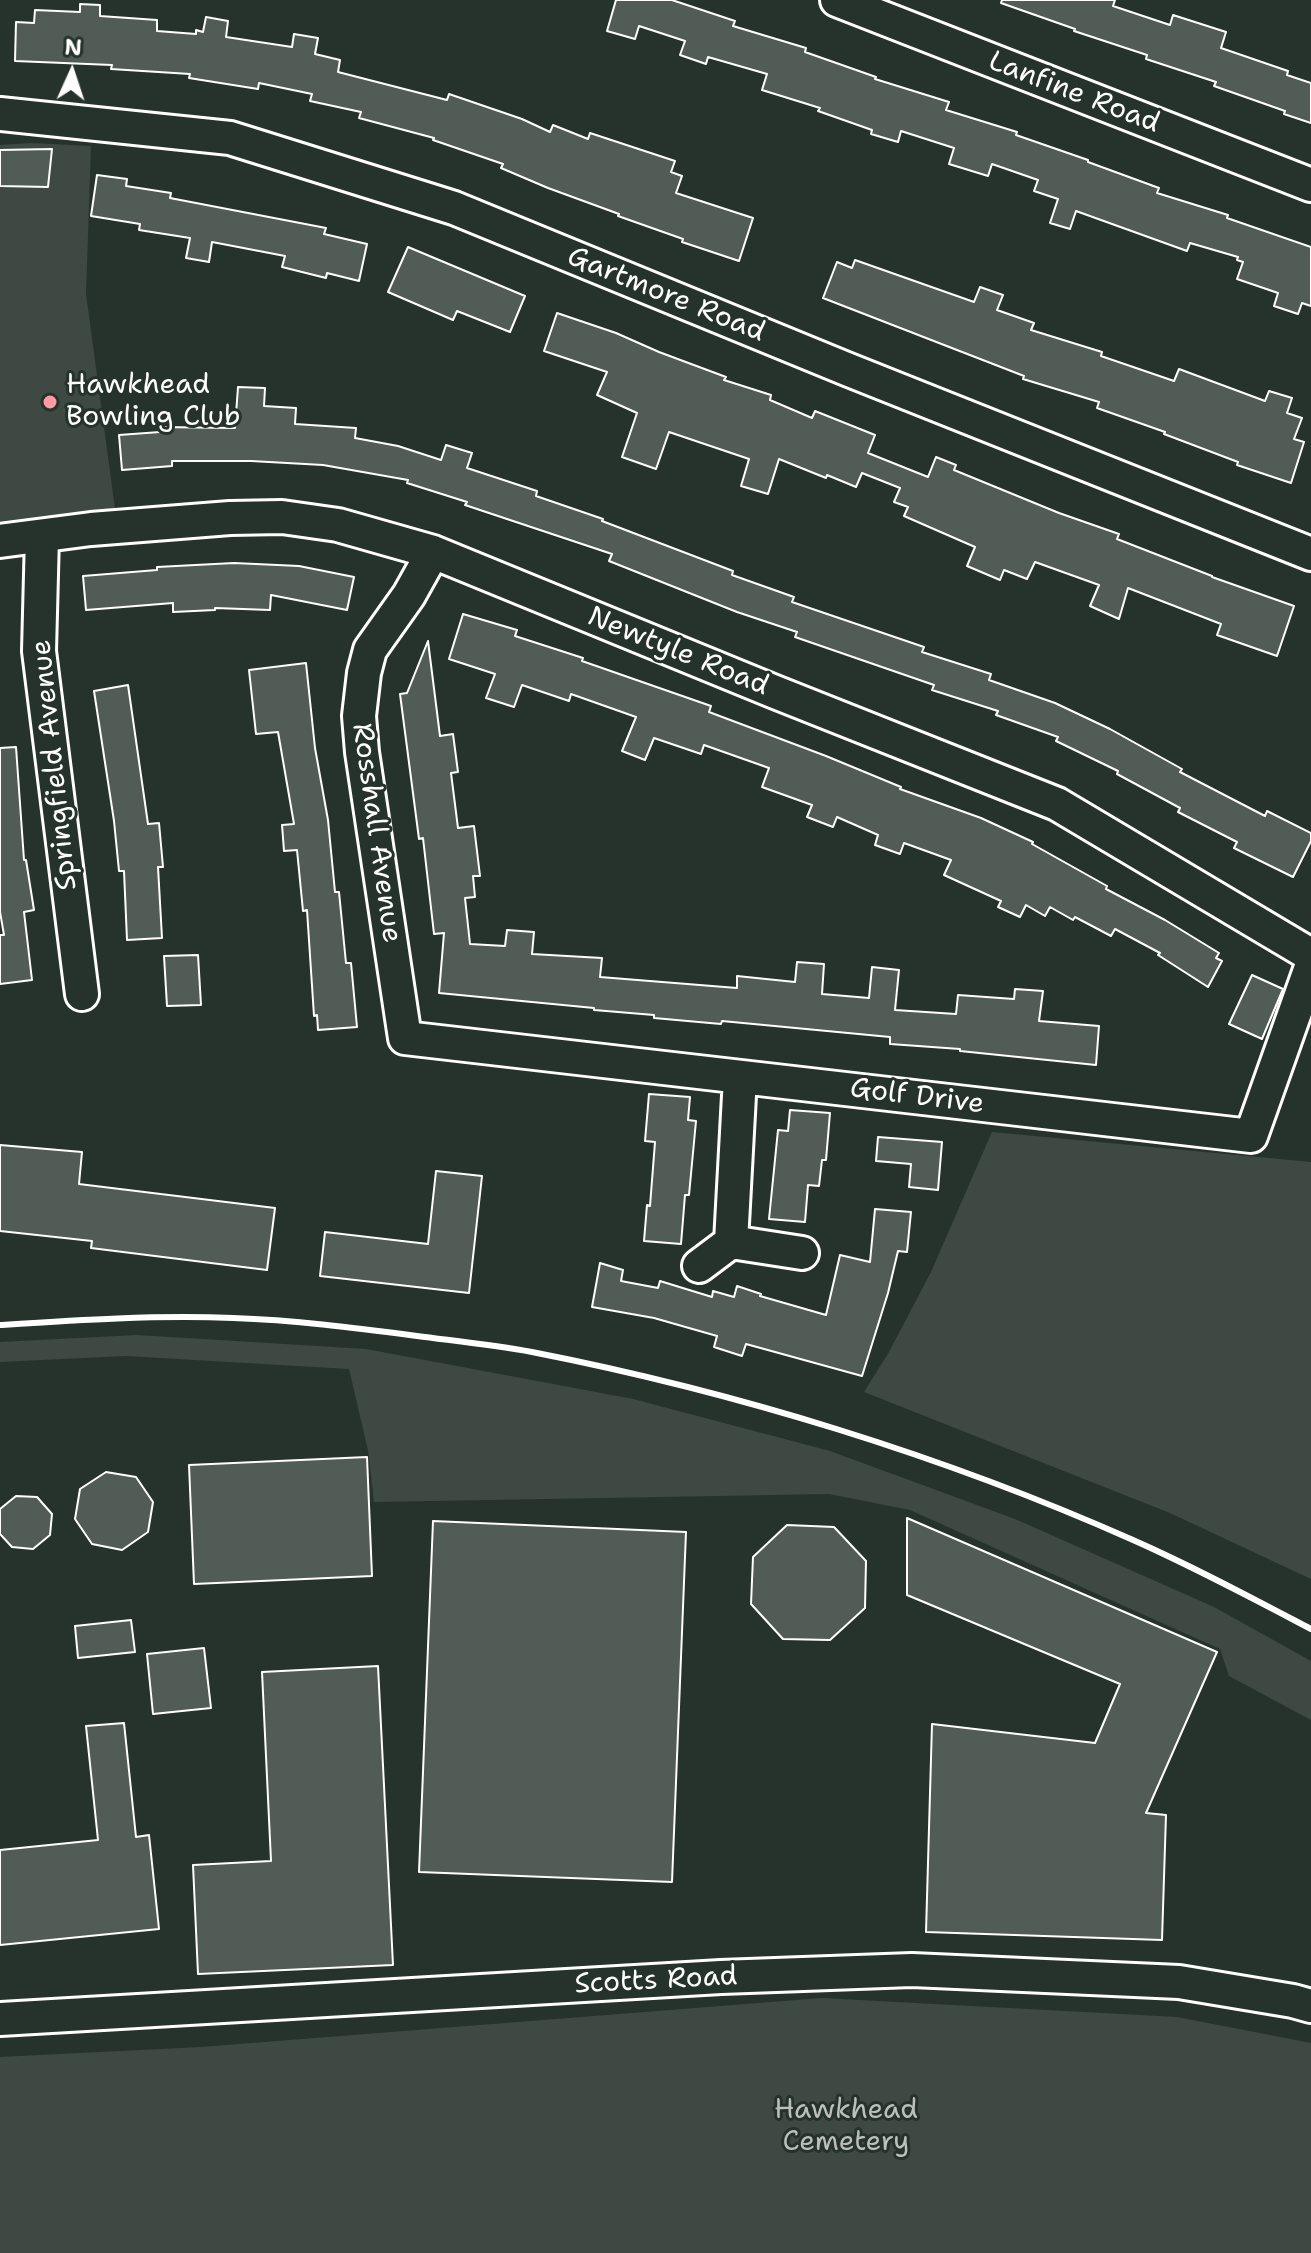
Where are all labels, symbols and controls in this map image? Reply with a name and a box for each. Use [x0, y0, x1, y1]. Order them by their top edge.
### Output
north arrow [32, 32, 112, 112]
text: N [64, 33, 83, 62]
street label: Lanfine Road [984, 45, 1164, 141]
street label: Gartmore Road [562, 240, 770, 350]
place label: Hawkhead Bowling Club [66, 369, 241, 435]
marker: Hawkhead Bowling Club [41, 393, 59, 411]
street label: Newtyle Road [583, 600, 773, 704]
street label: Springfield Avenue [25, 638, 85, 892]
street label: Rosshall Avenue [344, 721, 408, 945]
street label: Golf Drive [848, 1072, 986, 1122]
street label: Scotts Road [574, 1960, 738, 2002]
park label: Hawkhead Cemetery [774, 2094, 918, 2160]

